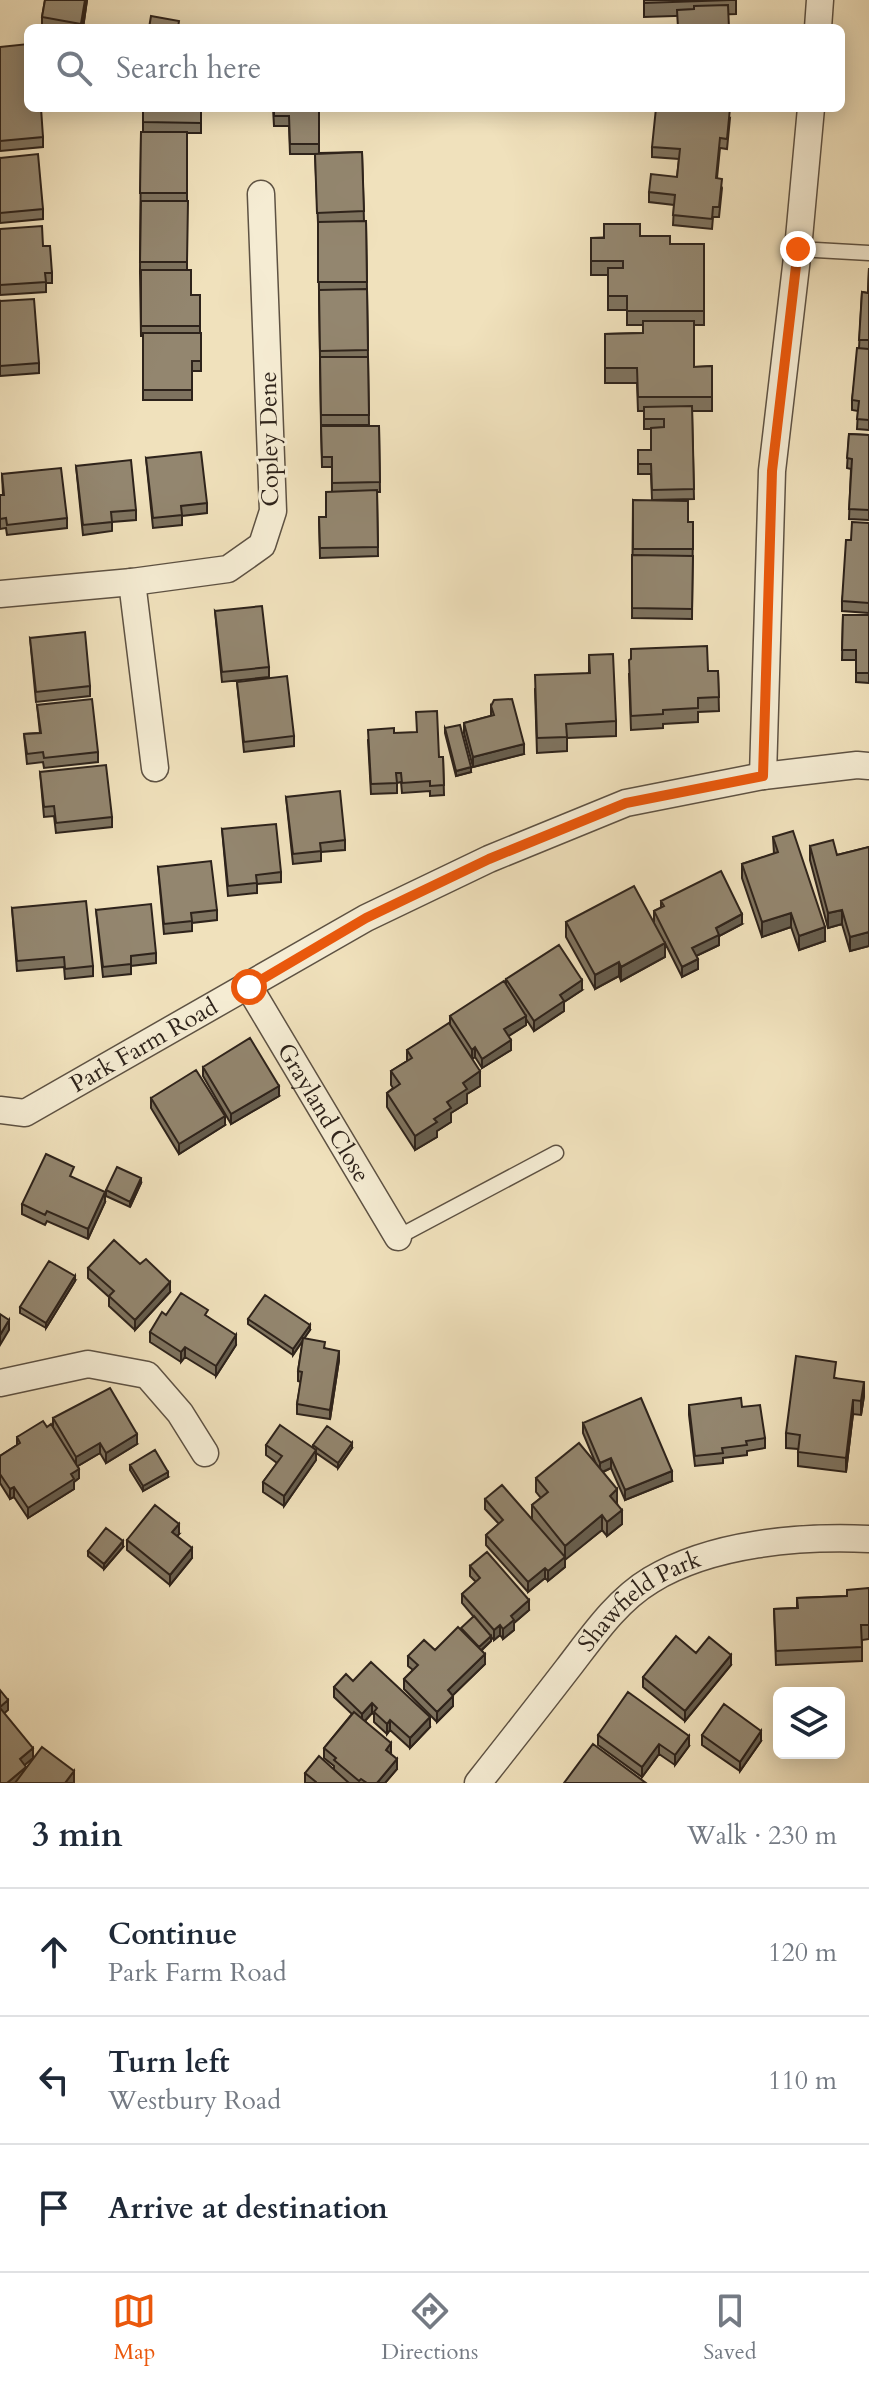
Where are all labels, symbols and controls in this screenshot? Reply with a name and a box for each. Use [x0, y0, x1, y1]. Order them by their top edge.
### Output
search box [24, 24, 845, 112]
icon: search [52, 46, 96, 90]
text: Search here [116, 48, 261, 89]
route end [780, 231, 816, 267]
street label: Copley Dene [252, 371, 287, 507]
route start [231, 969, 267, 1005]
street label: Park Farm Road [64, 990, 224, 1101]
street label: Grayland Close [269, 1037, 378, 1188]
street label: Shawfield Park [570, 1543, 706, 1659]
map controls [773, 1687, 845, 1759]
button: layers [773, 1687, 845, 1759]
text: 3 min [32, 1812, 123, 1858]
text: Walk · 230 m [687, 1818, 837, 1853]
text: Continue [108, 1914, 237, 1955]
icon: ahead [32, 1930, 76, 1974]
text: 120 m [768, 1935, 837, 1970]
text: Park Farm Road [108, 1955, 287, 1990]
text: Turn left [108, 2042, 230, 2083]
icon: left [32, 2058, 76, 2102]
text: 110 m [768, 2063, 837, 2098]
text: Westbury Road [108, 2083, 281, 2118]
icon: arrive [32, 2186, 76, 2230]
text: Arrive at destination [108, 2188, 388, 2229]
tab: Map [112, 2289, 156, 2367]
tab: Directions [381, 2289, 478, 2367]
tab: Saved [703, 2289, 757, 2367]

